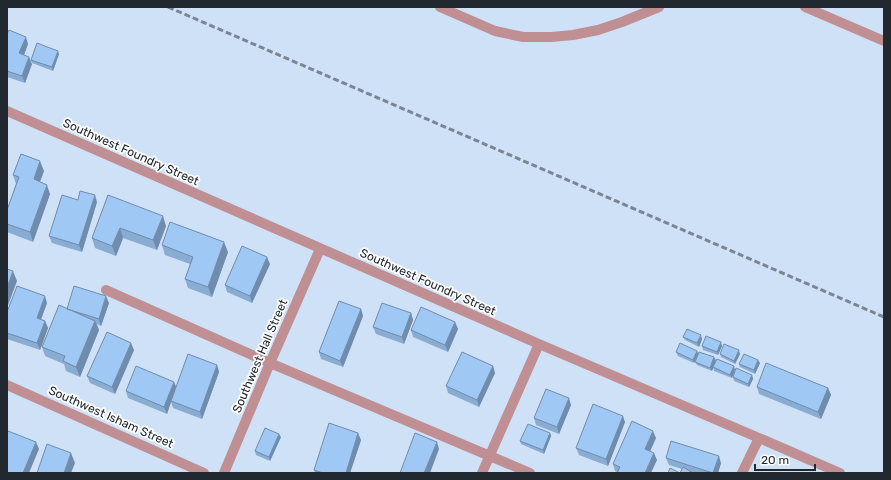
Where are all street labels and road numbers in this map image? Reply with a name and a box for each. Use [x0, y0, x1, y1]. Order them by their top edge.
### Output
street label: Southwest Foundry Street [61, 116, 201, 188]
street label: Southwest Foundry Street [358, 246, 498, 318]
street label: Southwest Hall Street [230, 297, 290, 415]
street label: Southwest Isham Street [46, 383, 176, 451]

